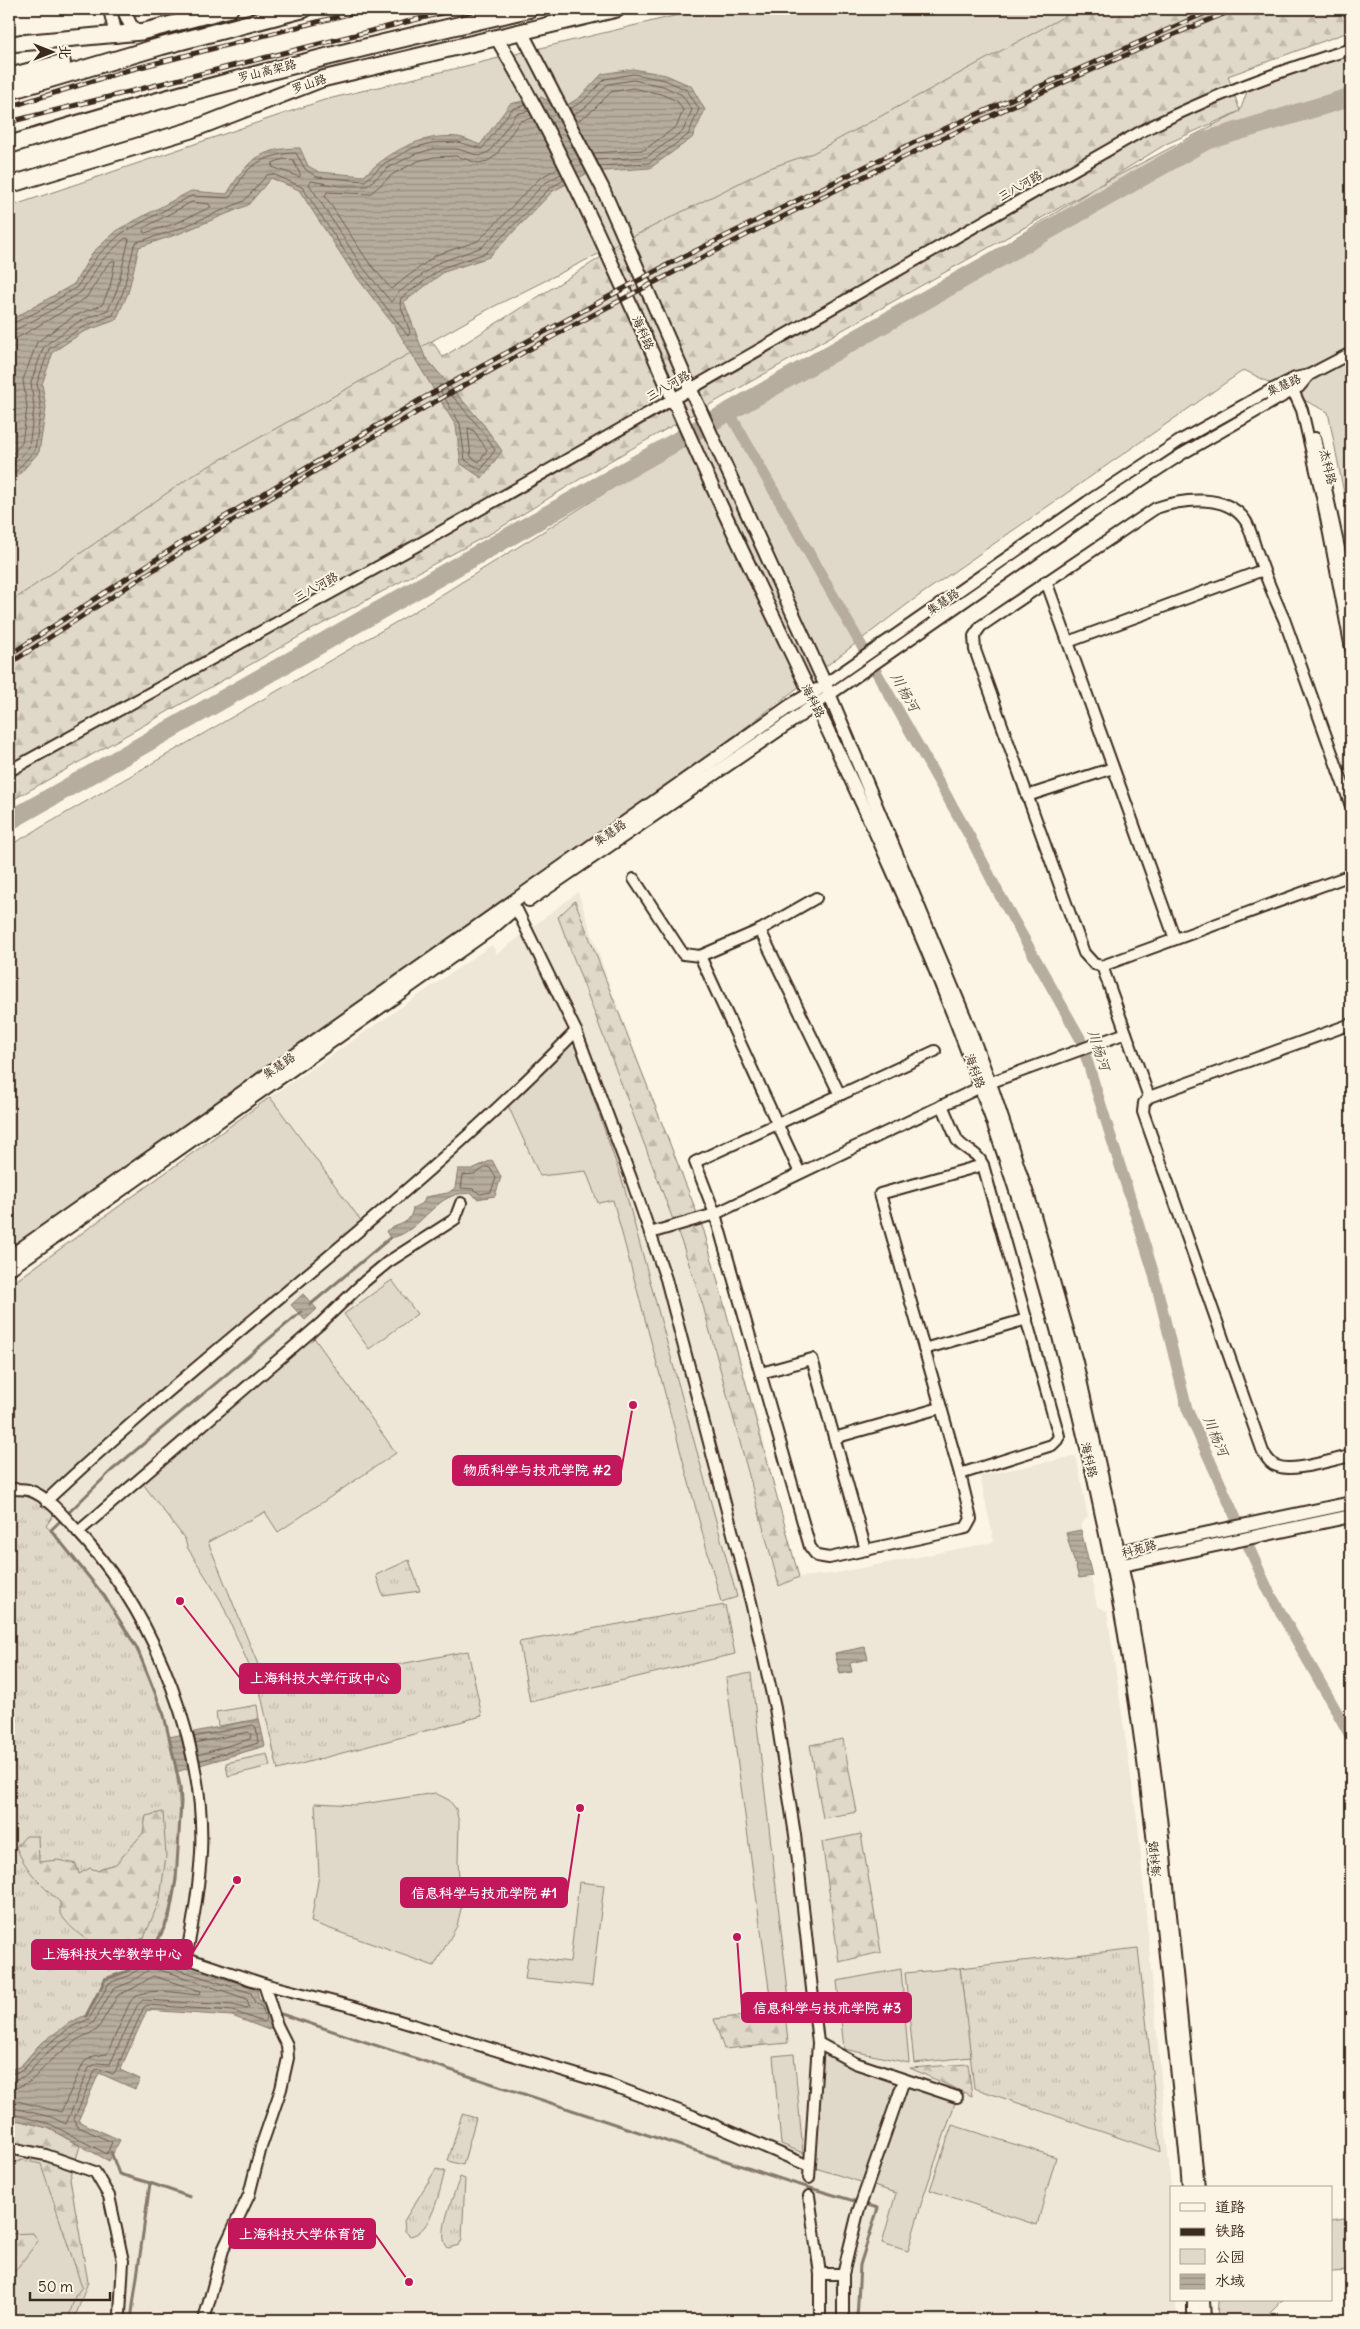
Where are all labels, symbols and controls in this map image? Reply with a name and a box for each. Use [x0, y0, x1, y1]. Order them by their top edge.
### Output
north arrow [28, 28, 78, 78]
text: 北 [56, 45, 74, 59]
street label: 罗山高架路 [236, 56, 298, 85]
street label: 罗山路 [289, 71, 328, 96]
street label: 三八河路 [995, 167, 1044, 204]
street label: 海科路 [629, 313, 658, 352]
street label: 三八河路 [643, 367, 692, 404]
street label: 集慧路 [1264, 370, 1303, 399]
street label: 杰科路 [1317, 448, 1340, 486]
street label: 三八河路 [291, 568, 340, 605]
street label: 集慧路 [924, 585, 962, 618]
water label: 川杨河 [887, 669, 924, 716]
street label: 海科路 [799, 681, 828, 720]
street label: 集慧路 [591, 816, 629, 849]
water label: 川杨河 [1084, 1027, 1115, 1075]
street label: 集慧路 [260, 1049, 298, 1082]
street label: 海科路 [962, 1051, 989, 1090]
water label: 川杨河 [1199, 1413, 1234, 1461]
street label: 海科路 [1078, 1441, 1101, 1479]
callout: 物质科学与技术学院 #2 [453, 1456, 621, 1485]
text: 物质科学与技术学院 #2 [463, 1461, 611, 1479]
street label: 科苑路 [1120, 1537, 1158, 1560]
callout: 上海科技大学行政中心 [240, 1664, 400, 1693]
text: 上海科技大学行政中心 [250, 1669, 390, 1687]
street label: 海科路 [1145, 1840, 1164, 1878]
callout: 信息科学与技术学院 #1 [401, 1878, 567, 1907]
text: 信息科学与技术学院 #1 [411, 1884, 557, 1902]
callout: 上海科技大学教学中心 [32, 1940, 192, 1969]
text: 上海科技大学教学中心 [42, 1945, 182, 1963]
callout: 信息科学与技术学院 #3 [742, 1993, 911, 2022]
text: 信息科学与技术学院 #3 [753, 1999, 901, 2017]
legend [1170, 2186, 1332, 2302]
text: 道路 [1215, 2197, 1245, 2216]
callout: 上海科技大学体育馆 [229, 2219, 375, 2248]
text: 铁路 [1215, 2221, 1245, 2240]
text: 上海科技大学体育馆 [239, 2225, 365, 2243]
text: 公园 [1215, 2247, 1245, 2266]
scale bar [30, 2269, 110, 2301]
text: 水域 [1215, 2271, 1245, 2290]
text: 50 m [38, 2277, 73, 2296]

